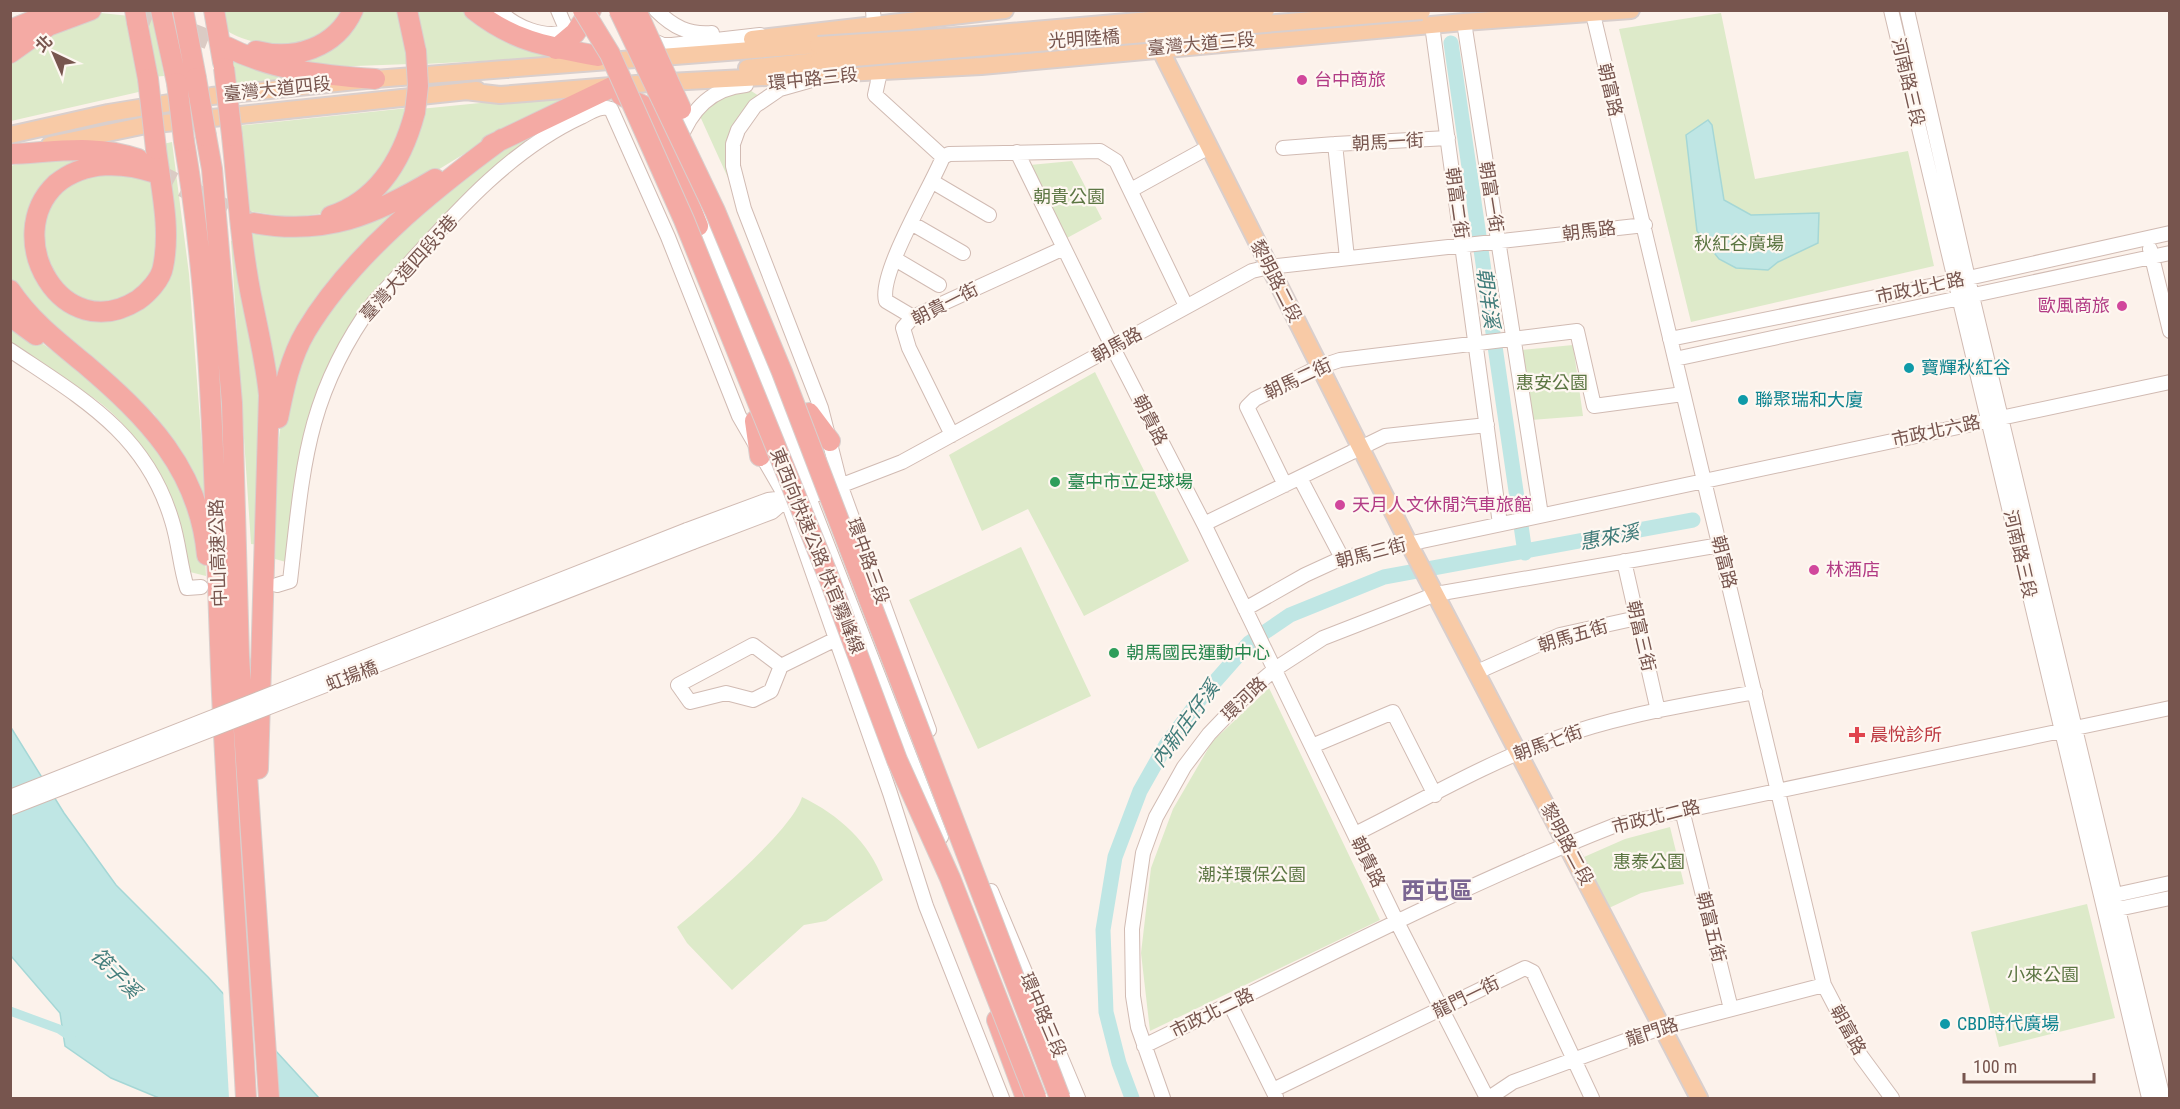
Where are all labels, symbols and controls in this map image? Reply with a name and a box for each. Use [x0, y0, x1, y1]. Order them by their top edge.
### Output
north arrow [24, 24, 84, 84]
street label: 光明陸橋 [1047, 26, 1121, 51]
street label: 臺灣大道三段 [1146, 28, 1256, 59]
text: 北 [32, 31, 56, 56]
street label: 河南路三段 [1888, 36, 1929, 128]
street label: 朝富路 [1594, 61, 1627, 119]
street label: 環中路三段 [767, 63, 859, 94]
place label: 台中商旅 [1314, 69, 1386, 90]
street label: 臺灣大道四段 [222, 72, 332, 105]
marker: 台中商旅 [1295, 73, 1309, 87]
street label: 朝馬一街 [1351, 129, 1424, 154]
street label: 朝富一街 [1475, 160, 1507, 234]
street label: 朝富二街 [1442, 166, 1473, 240]
park label: 朝貴公園 [1033, 186, 1105, 207]
street label: 臺灣大道四段5巷 [356, 211, 462, 325]
street label: 朝馬路 [1561, 217, 1617, 244]
park label: 秋紅谷廣場 [1694, 233, 1784, 254]
street label: 黎明路二段 [1247, 236, 1306, 326]
water label: 朝洋溪 [1472, 267, 1504, 332]
street label: 市政北七路 [1874, 268, 1966, 307]
street label: 朝貴一街 [908, 278, 982, 329]
place label: 歐風商旅 [2038, 295, 2110, 316]
marker: 歐風商旅 [2115, 299, 2129, 313]
street label: 朝馬路 [1088, 322, 1145, 367]
street label: 朝馬二街 [1261, 354, 1335, 403]
place label: 寶輝秋紅谷 [1921, 357, 2011, 378]
marker: 寶輝秋紅谷 [1902, 361, 1916, 375]
park label: 惠安公園 [1516, 372, 1588, 393]
place label: 聯聚瑞和大廈 [1755, 389, 1863, 410]
street label: 朝貴路 [1129, 391, 1172, 449]
marker: 聯聚瑞和大廈 [1736, 393, 1750, 407]
street label: 市政北六路 [1890, 411, 1982, 450]
street label: 東西向快速公路 快官霧峰線 [766, 445, 868, 657]
place label: 臺中市立足球場 [1067, 471, 1193, 492]
marker: 臺中市立足球場 [1048, 475, 1062, 489]
place label: 天月人文休閒汽車旅館 [1352, 494, 1532, 515]
marker: 天月人文休閒汽車旅館 [1333, 498, 1347, 512]
street label: 中山高速公路 [205, 499, 230, 607]
street label: 河南路三段 [2000, 508, 2041, 600]
street label: 環中路三段 [843, 515, 894, 607]
water label: 惠來溪 [1577, 519, 1644, 555]
street label: 朝馬三街 [1333, 533, 1408, 572]
street label: 朝富路 [1708, 533, 1741, 591]
place label: 林酒店 [1826, 559, 1880, 580]
marker: 林酒店 [1807, 563, 1821, 577]
street label: 朝富三街 [1623, 598, 1660, 673]
street label: 朝馬五街 [1535, 615, 1610, 656]
place label: 朝馬國民運動中心 [1126, 642, 1270, 663]
marker: 朝馬國民運動中心 [1107, 646, 1121, 660]
street label: 虹揚橋 [323, 656, 381, 695]
street label: 環河路 [1217, 672, 1270, 725]
water label: 內新庄仔溪 [1146, 674, 1226, 772]
street label: 朝馬七街 [1510, 720, 1585, 765]
place label: 晨悅診所 [1870, 724, 1942, 745]
marker: 晨悅診所 [1848, 726, 1866, 744]
street label: 市政北二路 [1610, 795, 1702, 838]
street label: 黎明路二段 [1537, 799, 1598, 888]
street label: 朝貴路 [1347, 833, 1390, 891]
park label: 惠泰公園 [1613, 851, 1685, 872]
park label: 潮洋環保公園 [1198, 864, 1306, 885]
district label: 西屯區 [1401, 877, 1473, 905]
street label: 朝富五街 [1693, 889, 1730, 964]
water label: 筏子溪 [87, 943, 148, 1005]
park label: 小來公園 [2007, 964, 2079, 985]
street label: 環中路三段 [1016, 969, 1071, 1060]
street label: 龍門一街 [1429, 971, 1503, 1022]
street label: 市政北二路 [1167, 983, 1257, 1042]
street label: 朝富路 [1826, 1001, 1871, 1058]
street label: 龍門路 [1623, 1013, 1681, 1050]
place label: CBD時代廣場 [1957, 1013, 2059, 1034]
marker: CBD時代廣場 [1938, 1017, 1952, 1031]
scale bar [1964, 1046, 2094, 1084]
text: 100 m [1973, 1056, 2017, 1077]

